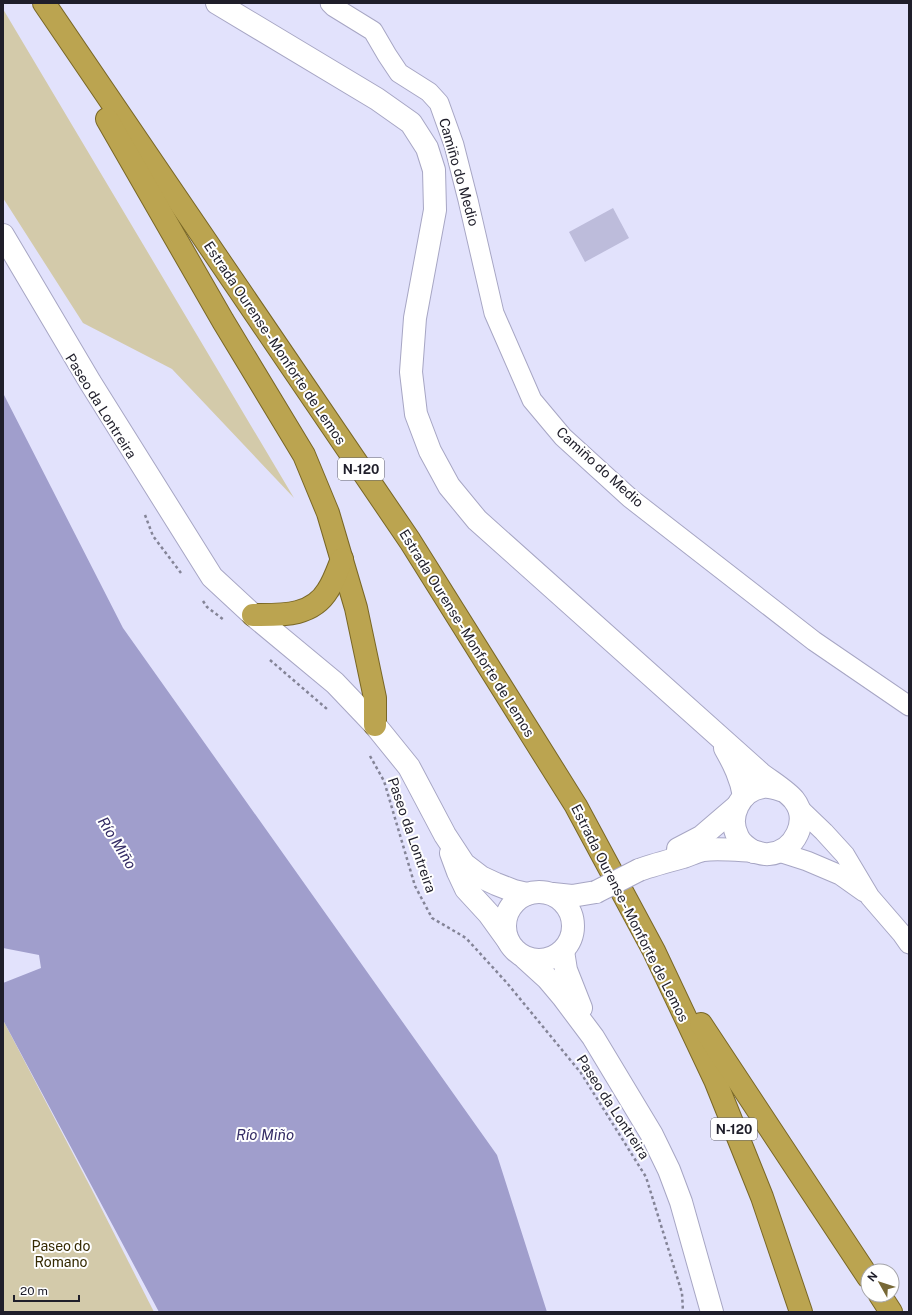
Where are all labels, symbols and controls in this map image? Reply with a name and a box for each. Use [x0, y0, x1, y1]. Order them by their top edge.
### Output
street label: Camiño do Medio [436, 116, 482, 228]
street label: Estrada Ourense - Monforte de Lemos [201, 238, 349, 448]
street label: Paseo da Lontreira [62, 351, 140, 461]
street label: Camiño do Medio [553, 424, 647, 510]
road number: N-120 [338, 458, 384, 480]
street label: Estrada Ourense - Monforte de Lemos [396, 526, 538, 740]
street label: Paseo da Lontreira [385, 775, 439, 895]
street label: Estrada Ourense - Monforte de Lemos [568, 802, 692, 1024]
water label: Río Miño [95, 814, 140, 872]
street label: Paseo da Lontreira [573, 1052, 653, 1162]
road number: N-120 [711, 1118, 757, 1140]
water label: Río Miño [236, 1126, 294, 1143]
park label: Paseo do Romano [32, 1238, 90, 1270]
north arrow [860, 1263, 900, 1303]
text: N [865, 1270, 880, 1284]
scale bar [14, 1277, 79, 1303]
text: 20 m [20, 1284, 48, 1298]

